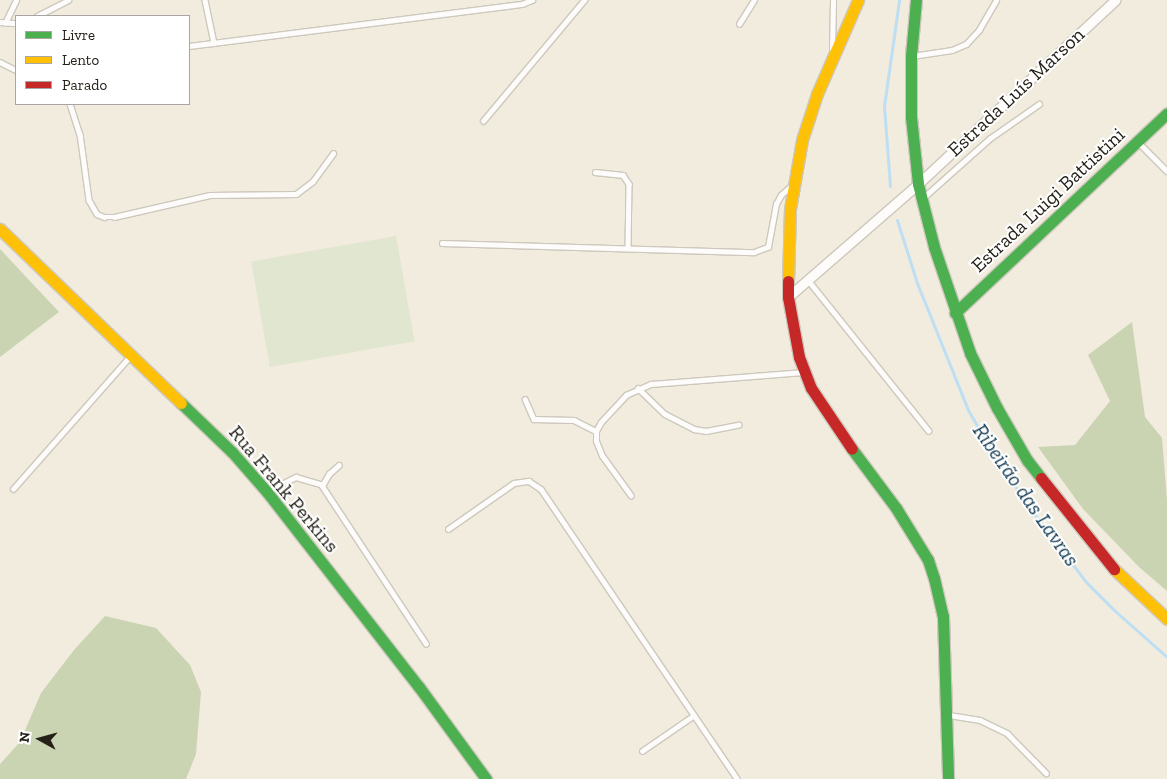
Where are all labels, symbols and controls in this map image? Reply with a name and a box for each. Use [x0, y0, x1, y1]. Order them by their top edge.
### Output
legend [15, 15, 190, 105]
street label: Estrada Luís Marson [943, 23, 1089, 161]
text: Livre [62, 26, 95, 44]
text: Lento [62, 51, 99, 69]
text: Parado [62, 76, 107, 94]
street label: Estrada Luigi Battistini [966, 123, 1130, 277]
water label: Ribeirão das Lavras [967, 419, 1085, 571]
street label: Rua Frank Perkins [224, 421, 344, 557]
north arrow [15, 714, 65, 764]
text: N [16, 731, 34, 743]

